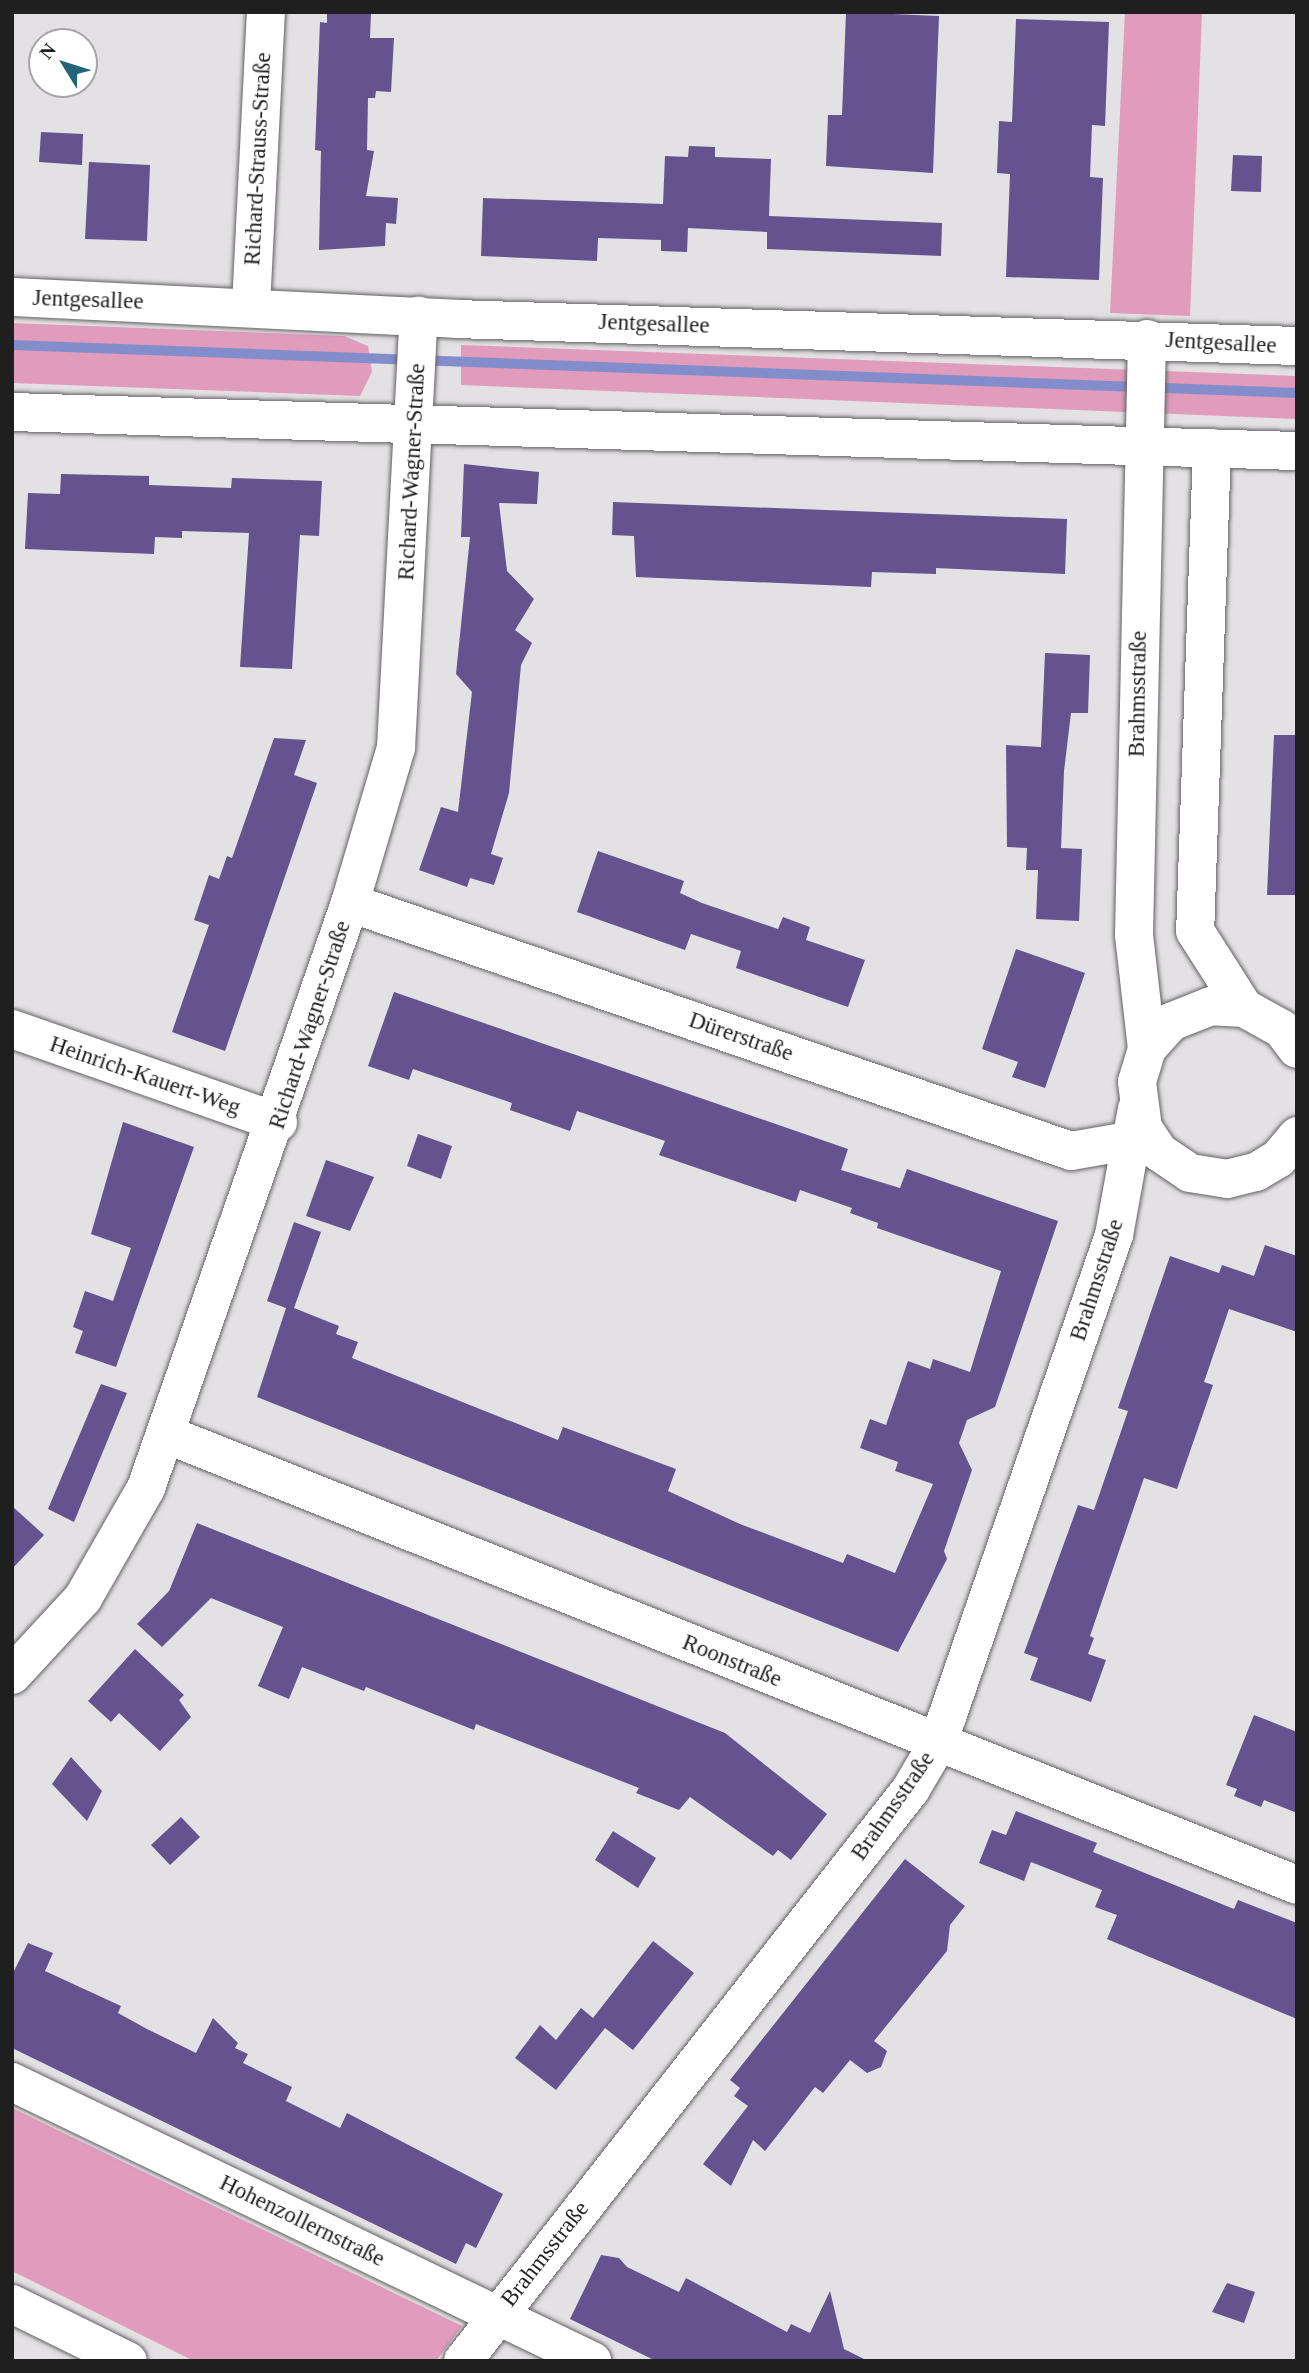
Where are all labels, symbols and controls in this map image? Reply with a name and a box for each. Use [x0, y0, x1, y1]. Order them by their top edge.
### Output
north arrow [28, 28, 98, 98]
text: N [35, 39, 60, 63]
street label: Richard-Strauss-Straße [239, 52, 277, 266]
street label: Jentgesallee [32, 284, 144, 316]
street label: Jentgesallee [598, 308, 710, 340]
street label: Jentgesallee [1165, 326, 1277, 360]
street label: Richard-Wagner-Straße [393, 363, 431, 581]
street label: Brahmsstraße [1123, 631, 1153, 757]
street label: Richard-Wagner-Straße [263, 917, 357, 1133]
street label: Dürerstraße [685, 1006, 797, 1068]
street label: Heinrich-Kauert-Weg [46, 1030, 244, 1122]
street label: Brahmsstraße [1064, 1216, 1130, 1344]
street label: Roonstraße [678, 1629, 786, 1693]
street label: Brahmsstraße [845, 1746, 941, 1866]
street label: Hohenzollernstraße [215, 2169, 389, 2273]
street label: Brahmsstraße [495, 2196, 595, 2312]

